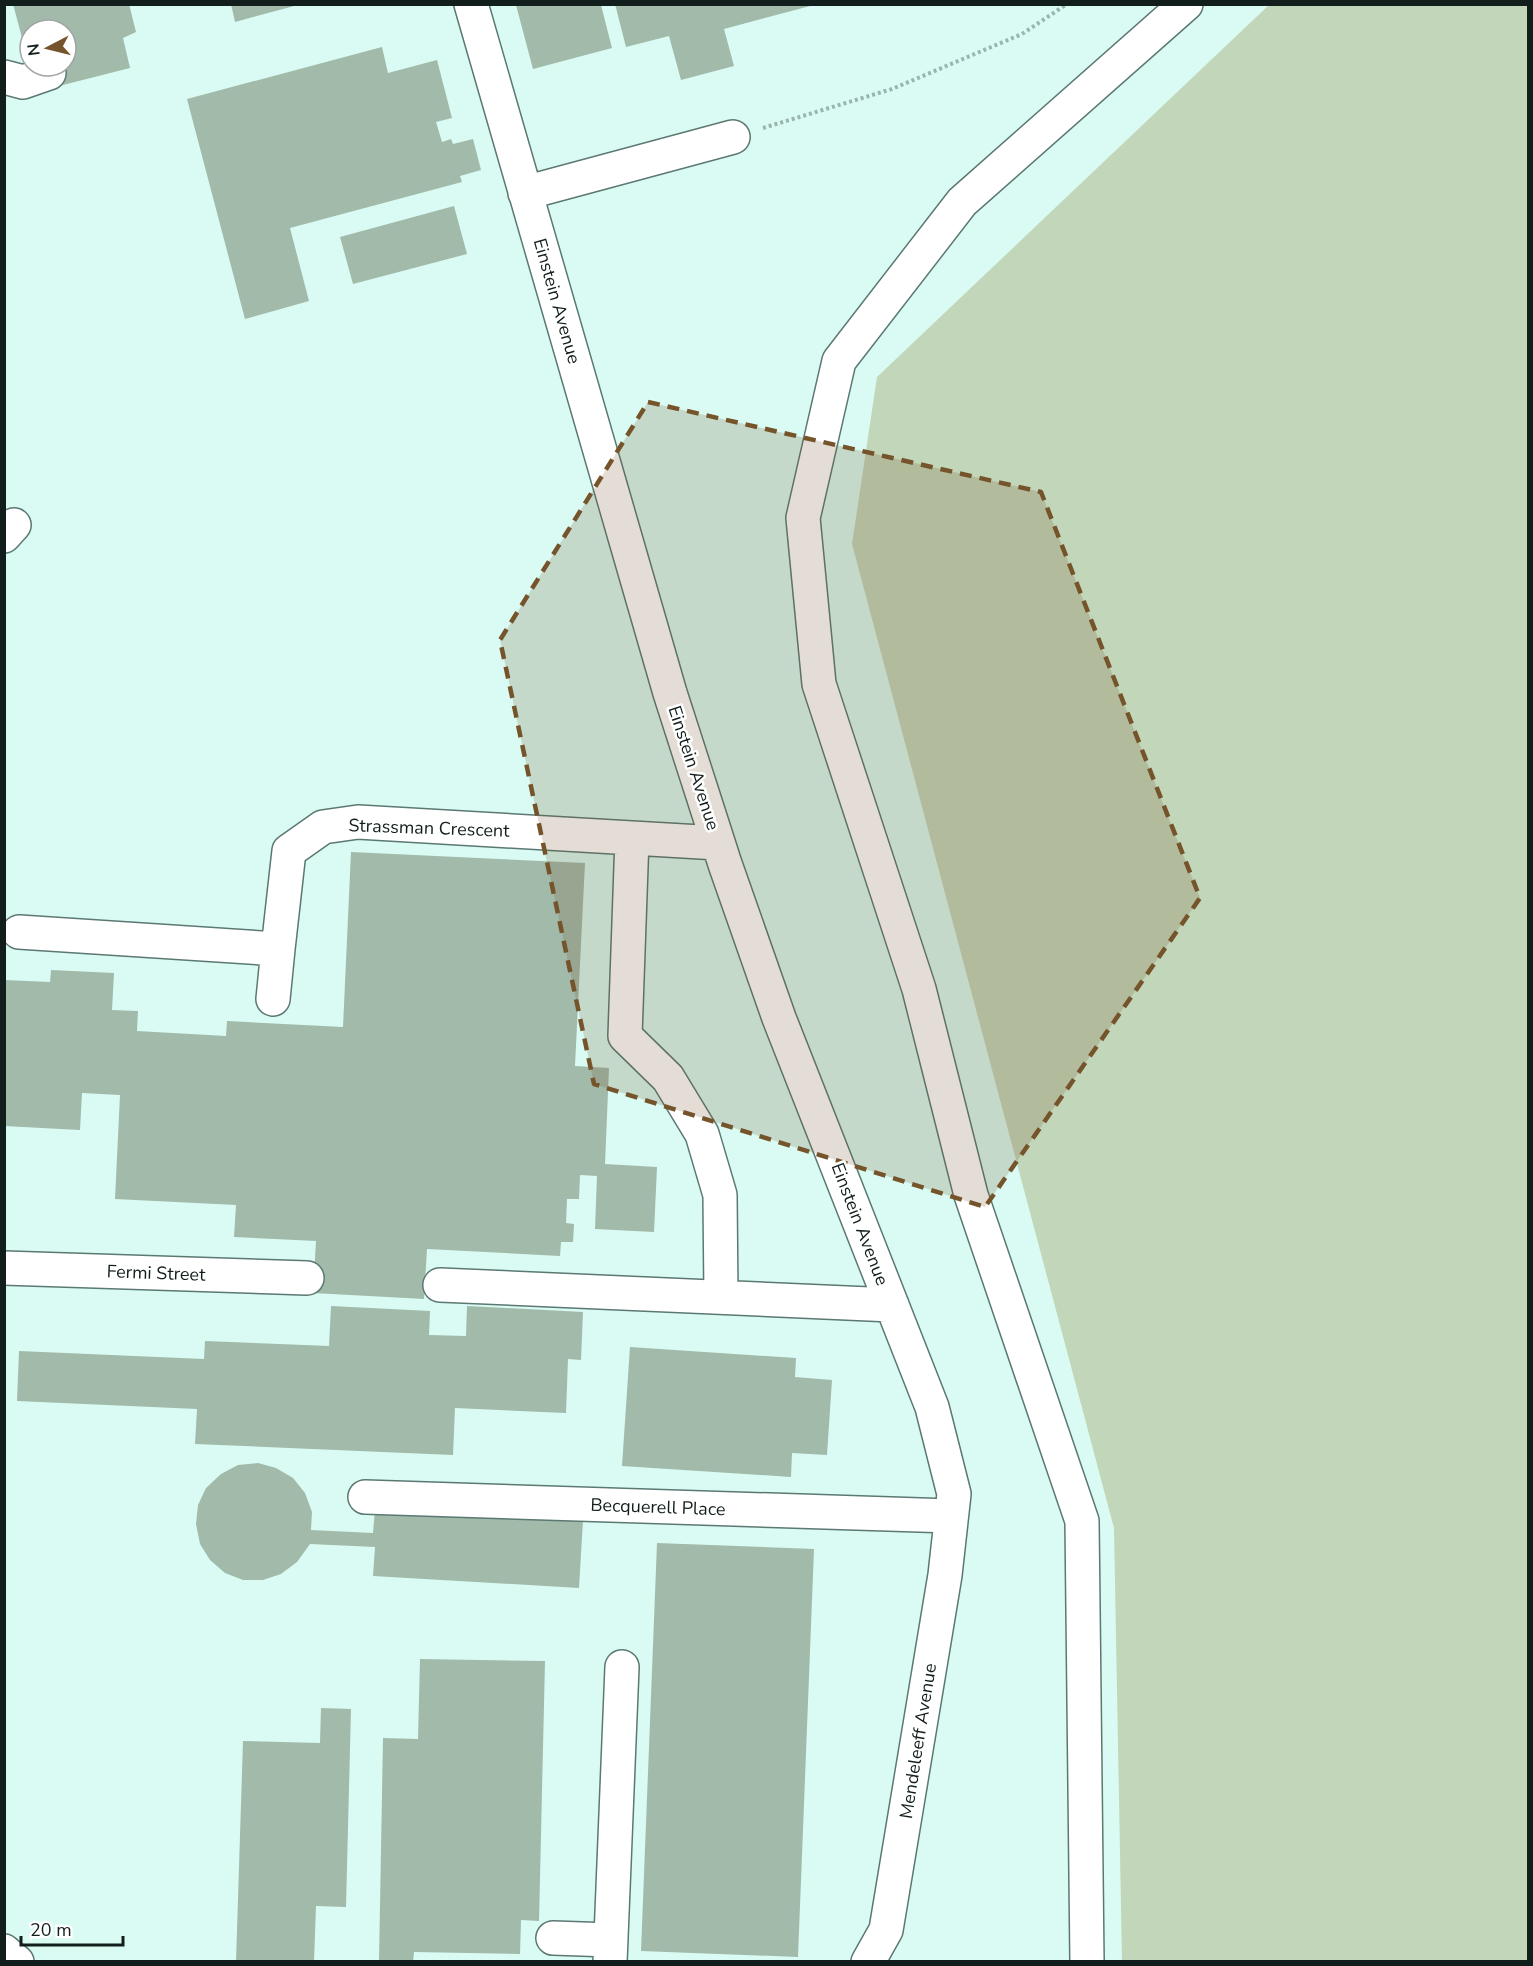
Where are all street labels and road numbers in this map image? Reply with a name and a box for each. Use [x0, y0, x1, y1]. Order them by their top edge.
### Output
street label: Einstein Avenue [528, 235, 586, 367]
street label: Einstein Avenue [663, 703, 725, 833]
street label: Strassman Crescent [348, 813, 511, 843]
street label: Einstein Avenue [826, 1159, 894, 1289]
street label: Fermi Street [106, 1259, 207, 1287]
street label: Becquerell Place [590, 1493, 726, 1521]
street label: Mendeleeff Avenue [894, 1661, 942, 1821]

